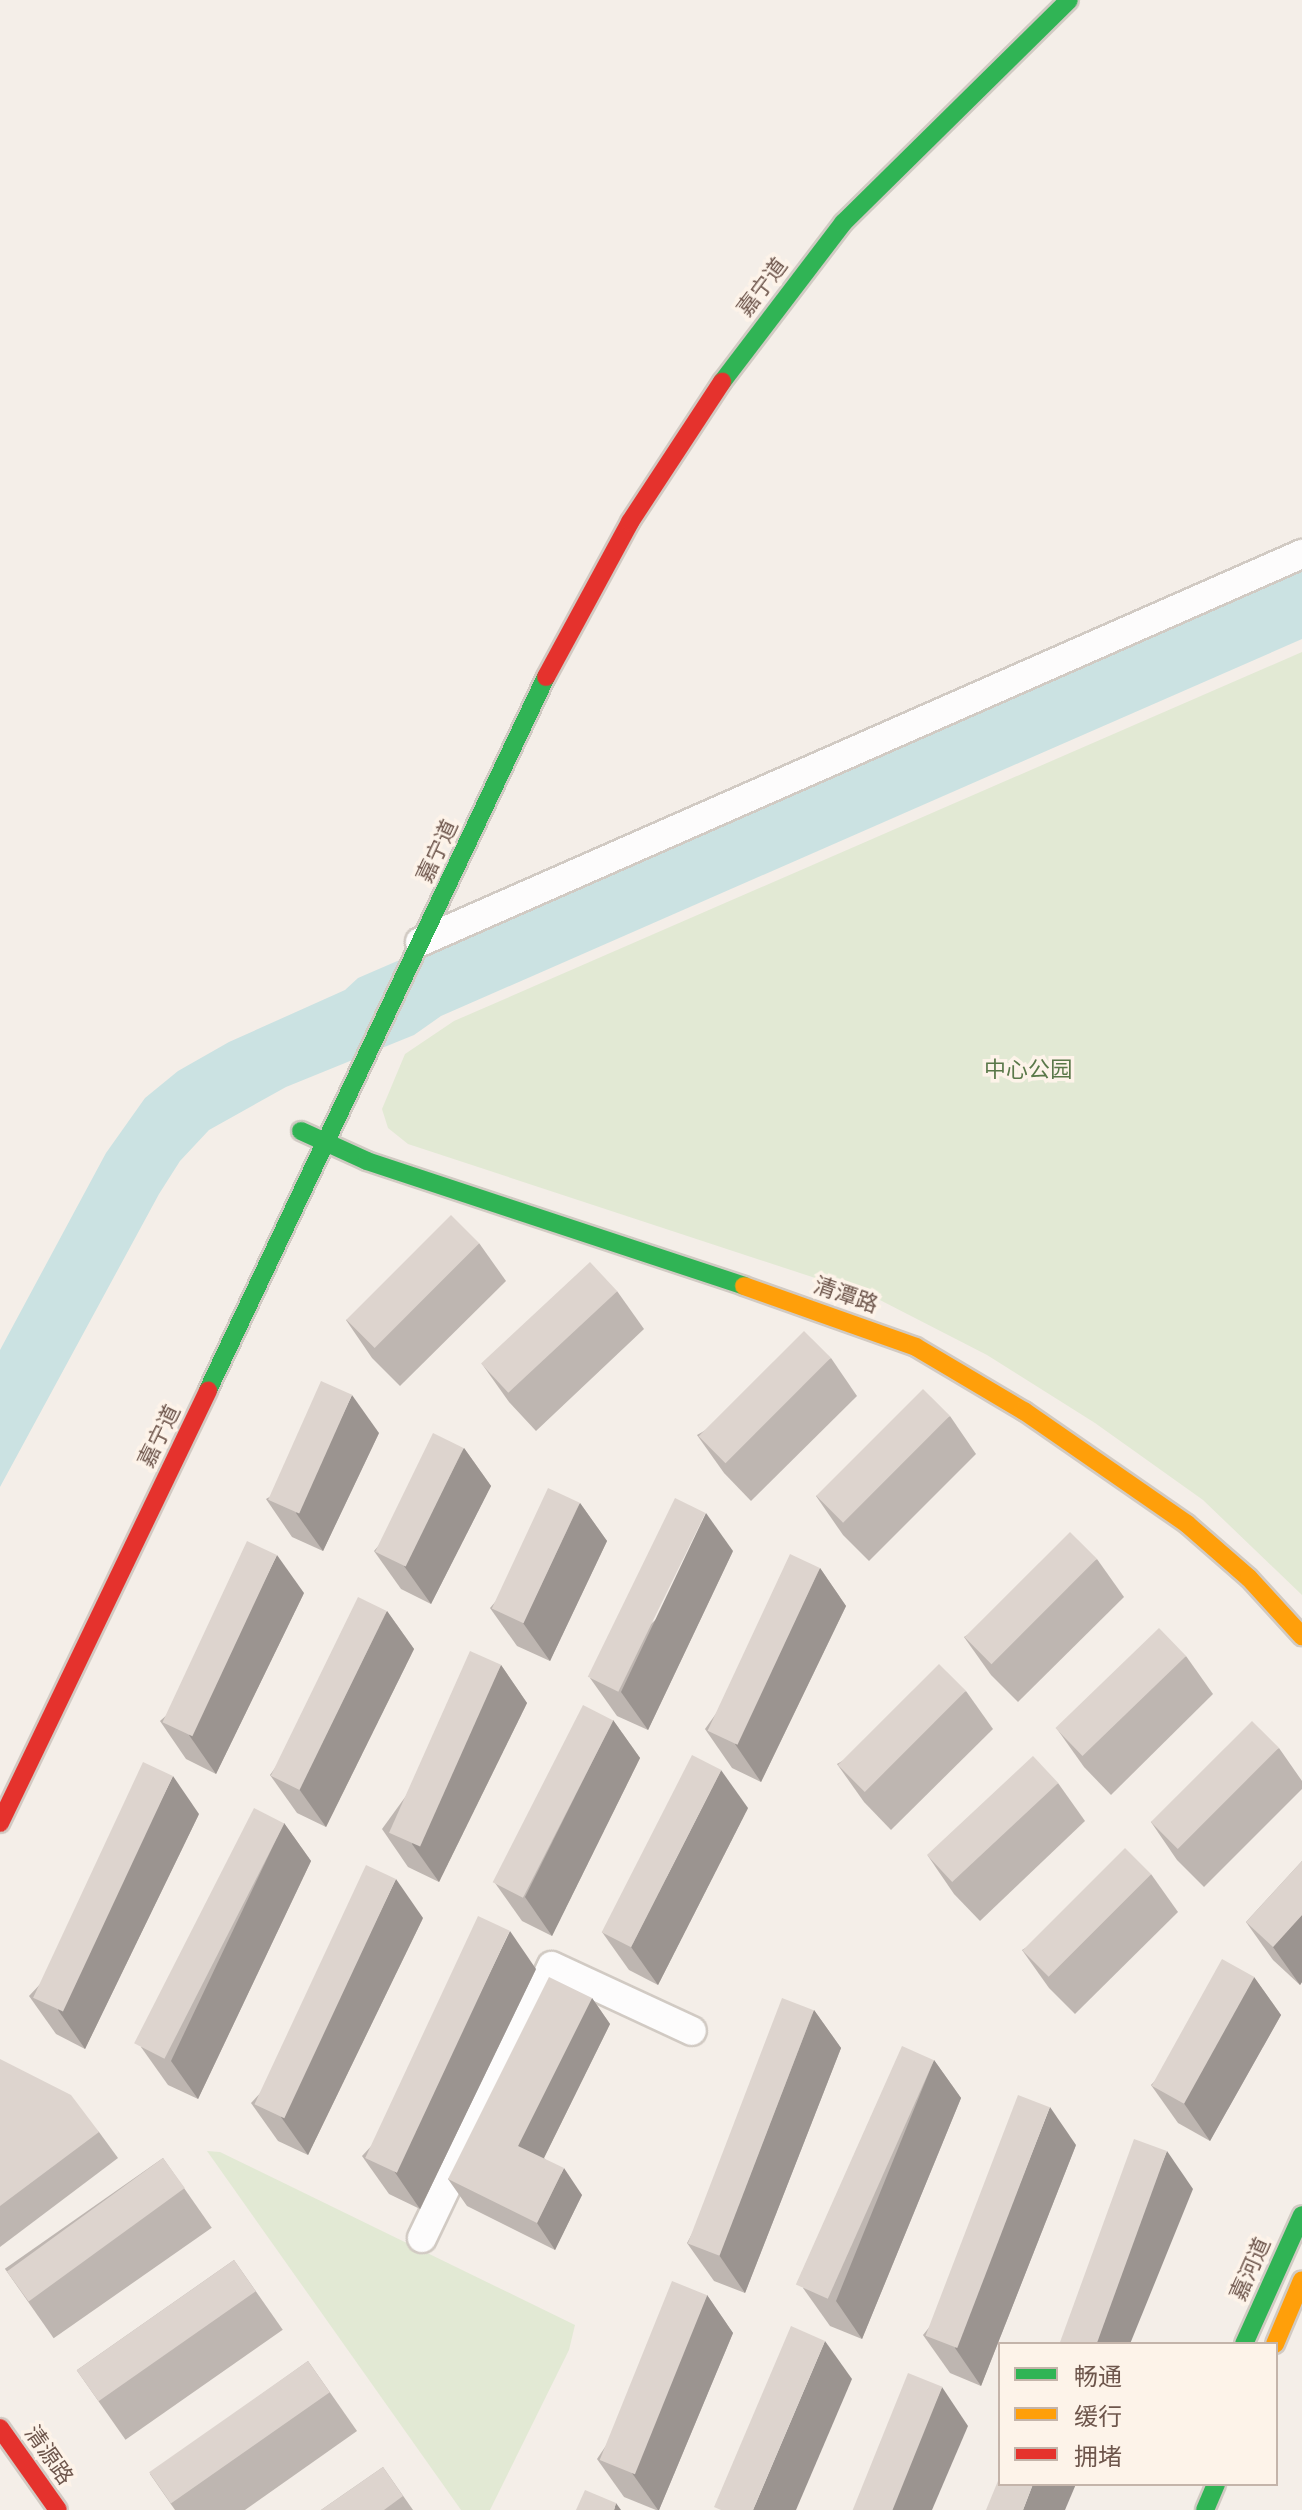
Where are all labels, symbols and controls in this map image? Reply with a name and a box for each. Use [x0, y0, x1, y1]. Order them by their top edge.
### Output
street label: 嘉宁道 [732, 253, 792, 321]
street label: 嘉宁道 [411, 816, 463, 886]
park label: 中心公园 [984, 1057, 1072, 1083]
street label: 清潭路 [811, 1272, 881, 1318]
street label: 嘉宁道 [133, 1401, 185, 1471]
street label: 嘉河道 [1225, 2233, 1275, 2305]
legend [998, 2342, 1278, 2486]
text: 畅通 [1074, 2360, 1122, 2392]
text: 缓行 [1074, 2400, 1122, 2432]
street label: 清源路 [19, 2420, 79, 2490]
text: 拥堵 [1074, 2440, 1122, 2472]

